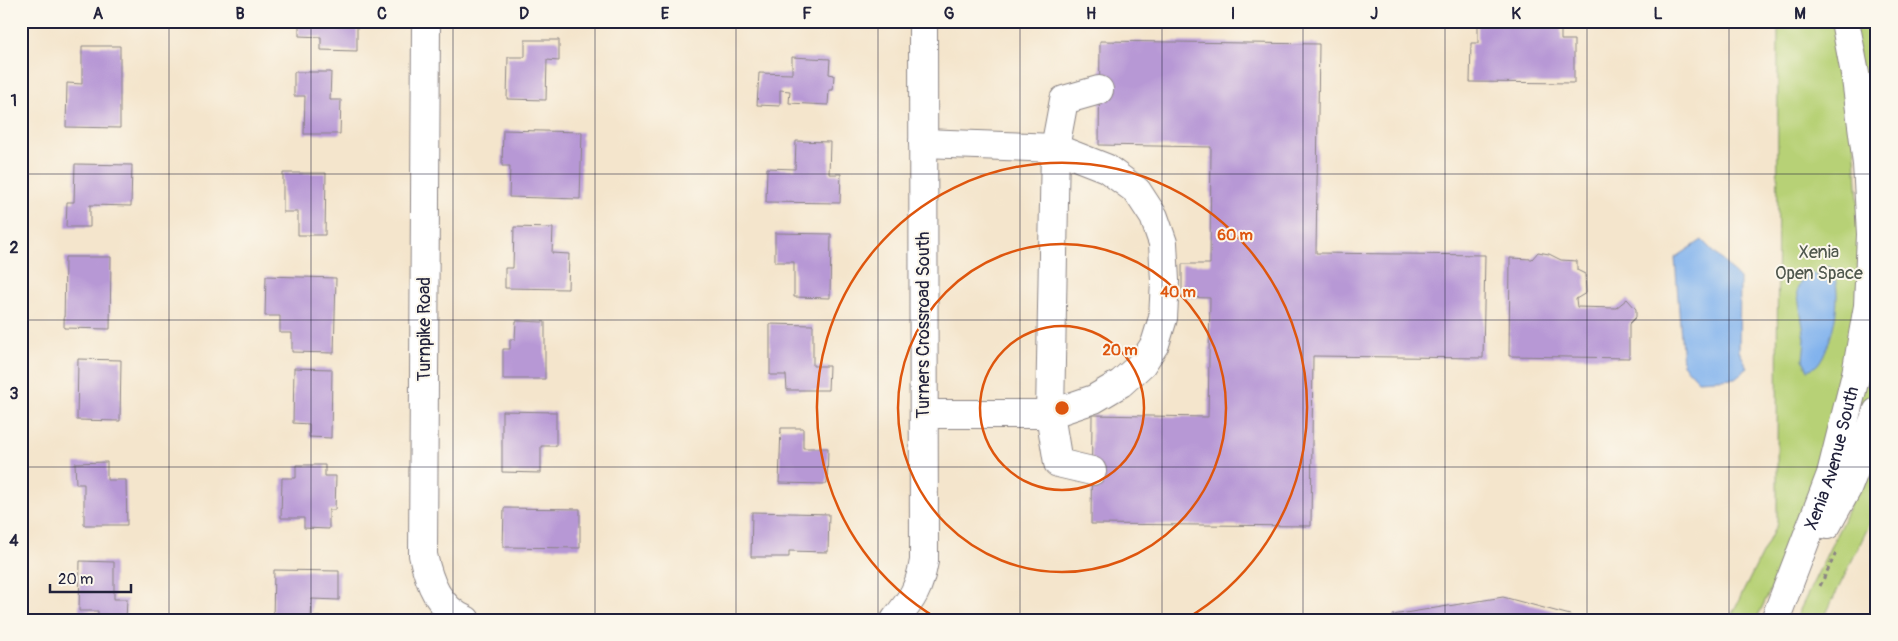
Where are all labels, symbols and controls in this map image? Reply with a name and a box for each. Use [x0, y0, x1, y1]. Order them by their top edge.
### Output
text: A [93, 4, 104, 24]
text: B [235, 4, 245, 24]
text: C [377, 4, 387, 24]
text: D [519, 4, 529, 24]
text: E [661, 4, 670, 24]
text: F [802, 4, 812, 24]
text: G [944, 4, 955, 24]
text: H [1086, 4, 1096, 24]
text: I [1231, 4, 1235, 24]
text: J [1370, 4, 1378, 24]
text: K [1511, 4, 1521, 24]
text: L [1653, 4, 1663, 24]
text: M [1794, 4, 1806, 24]
text: 1 [11, 91, 17, 111]
text: 60 m [1217, 226, 1253, 245]
street label: Turners Crossroad South [912, 231, 935, 419]
text: 2 [10, 238, 19, 258]
park label: Xenia Open Space [1775, 241, 1863, 285]
street label: Turnpike Road [413, 277, 436, 381]
text: 40 m [1160, 283, 1196, 302]
text: 20 m [1102, 341, 1138, 360]
text: 3 [10, 384, 19, 404]
street label: Xenia Avenue South [1799, 384, 1864, 533]
centre of rings [1053, 399, 1071, 417]
text: 4 [9, 531, 19, 551]
scale bar [50, 561, 131, 593]
text: 20 m [58, 570, 93, 589]

